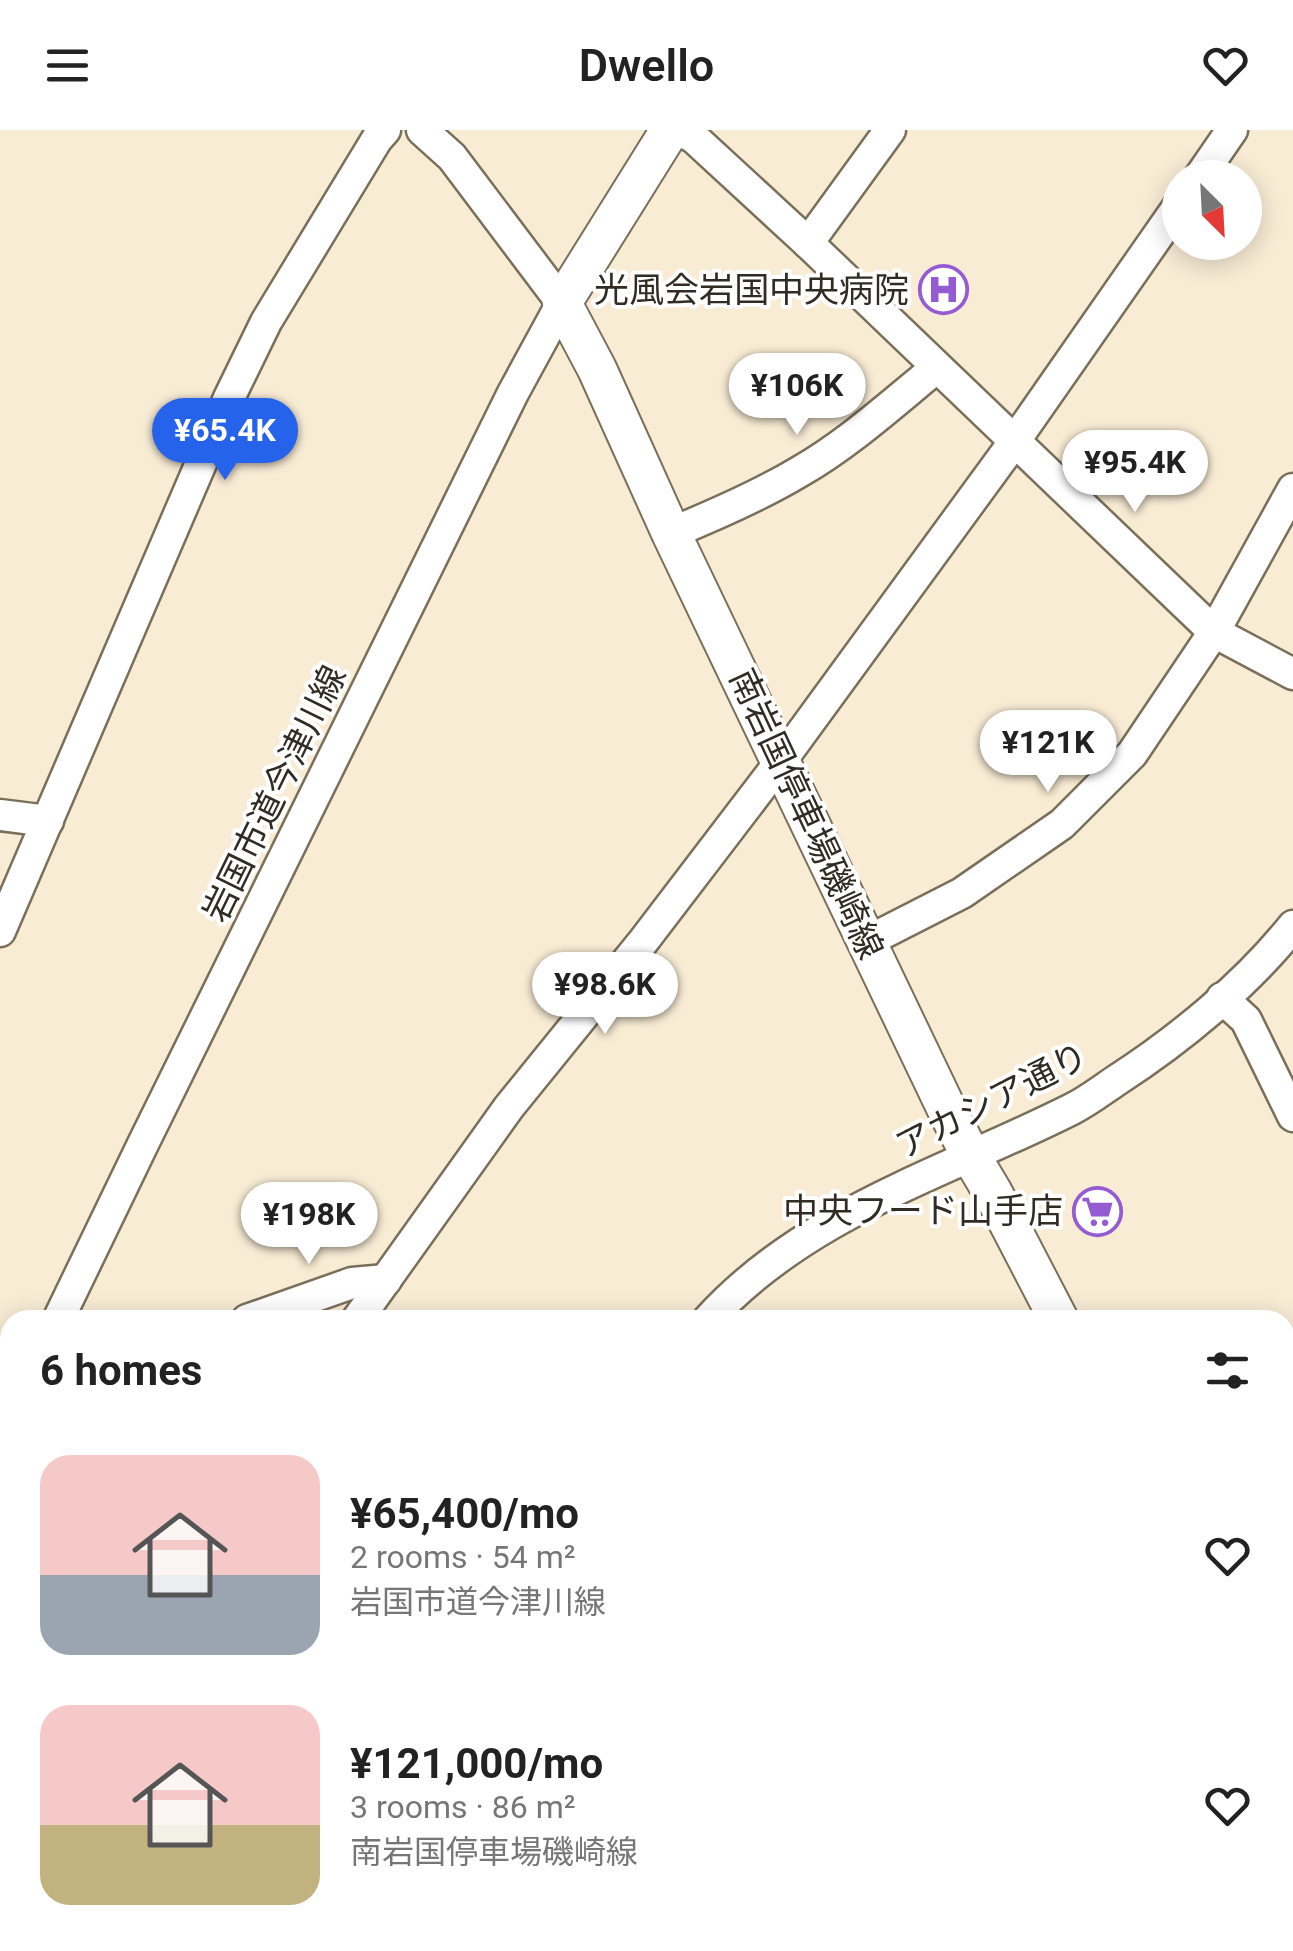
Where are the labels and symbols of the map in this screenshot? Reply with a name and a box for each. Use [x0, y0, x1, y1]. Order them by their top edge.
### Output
north arrow [1162, 160, 1262, 260]
hospital icon: 光風会岩国中央病院 [918, 264, 970, 316]
place label: 光風会岩国中央病院 [594, 270, 909, 311]
pin: ¥106K [727, 353, 867, 438]
pin: ¥65.4K [144, 398, 306, 483]
pin: ¥95.4K [1054, 430, 1216, 515]
street label: 岩国市道今津川線 [195, 659, 355, 929]
street label: 南岩国停車場磯崎線 [721, 663, 891, 965]
pin: ¥121K [978, 710, 1118, 795]
pin: ¥98.6K [524, 952, 686, 1037]
street label: アカシア通り [889, 1035, 1095, 1167]
pin: ¥198K [239, 1182, 379, 1267]
supermarket icon: 中央フード山手店 [1072, 1185, 1124, 1237]
place label: 中央フード山手店 [783, 1191, 1063, 1232]

